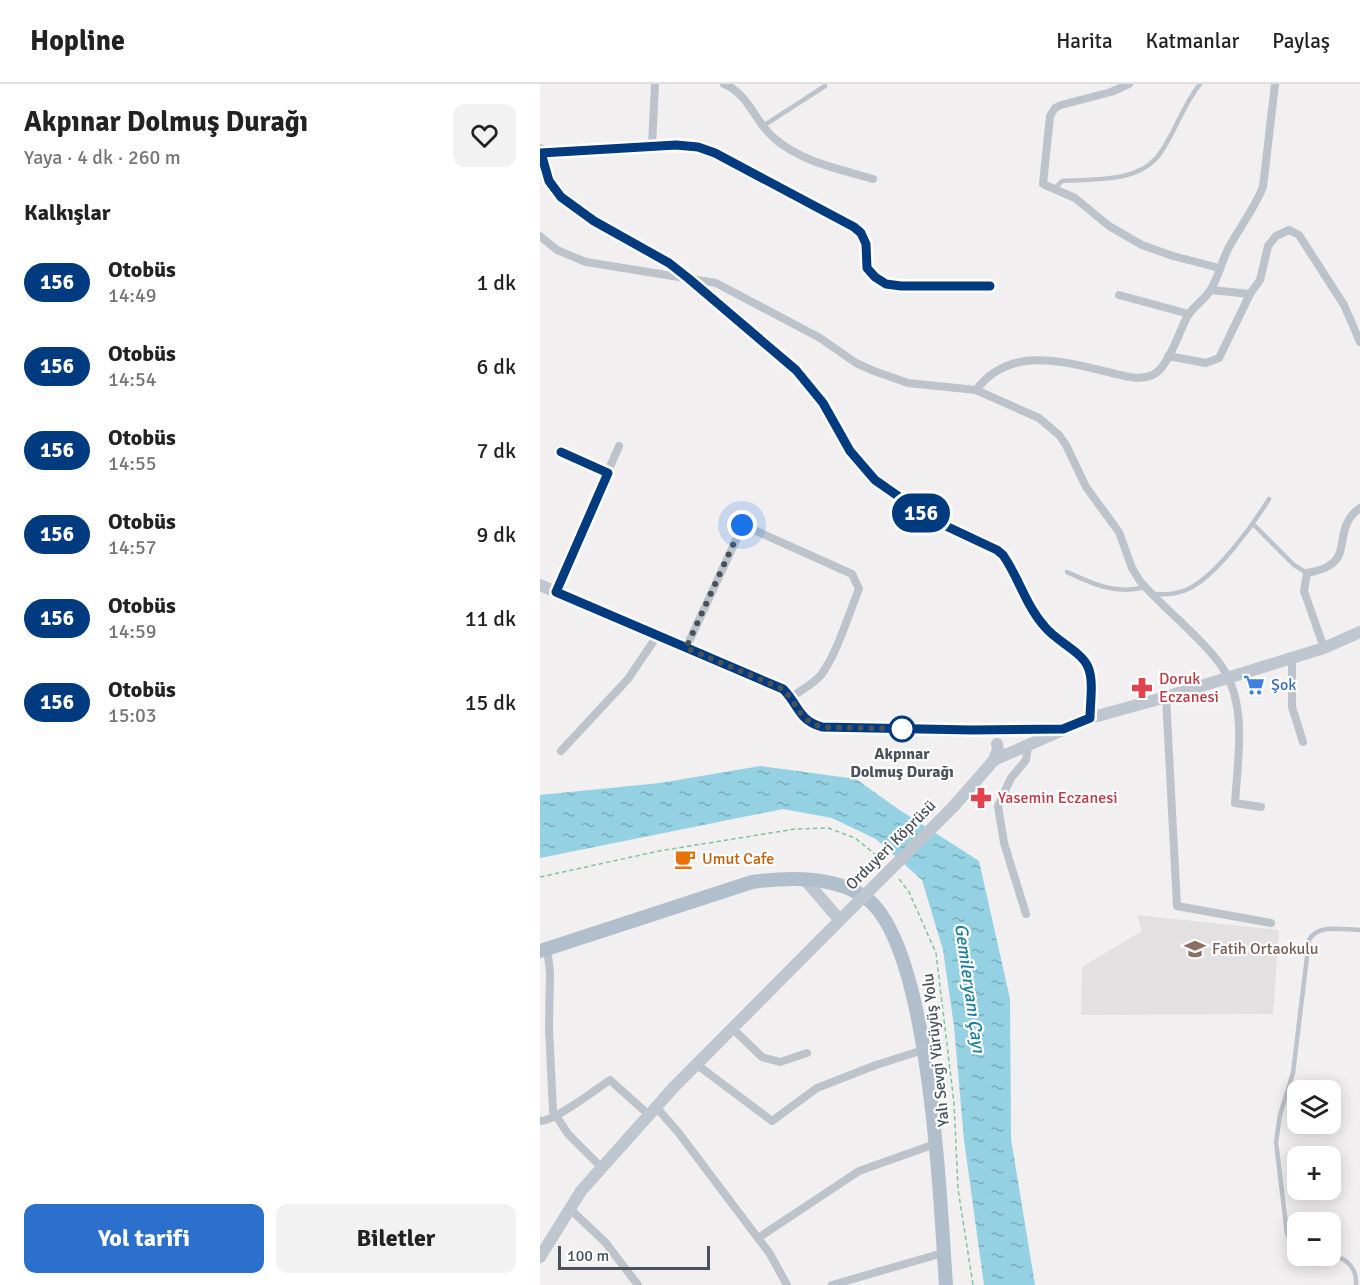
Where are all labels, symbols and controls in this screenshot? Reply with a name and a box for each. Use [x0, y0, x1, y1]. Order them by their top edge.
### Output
text: Hopline [30, 24, 125, 58]
text: Harita [1056, 28, 1113, 54]
text: Katmanlar [1146, 28, 1239, 54]
text: Paylaş [1272, 28, 1330, 54]
button: heart [453, 104, 516, 167]
text: Akpınar Dolmuş Durağı [24, 105, 308, 139]
text: Yaya · 4 dk · 260 m [24, 145, 181, 170]
text: Kalkışlar [24, 199, 111, 226]
text: Otobüs [108, 256, 176, 283]
text: 156 [40, 269, 74, 295]
text: 1 dk [477, 269, 516, 296]
text: 14:49 [108, 283, 157, 308]
text: Otobüs [108, 340, 176, 367]
text: 156 [40, 353, 74, 379]
text: 6 dk [477, 353, 516, 380]
text: 14:54 [108, 367, 157, 392]
text: Otobüs [108, 424, 176, 451]
text: 156 [40, 437, 74, 463]
text: 7 dk [477, 437, 516, 464]
text: 14:55 [108, 451, 157, 476]
line badge: 156 [886, 494, 956, 532]
text: 156 [904, 500, 938, 526]
text: Otobüs [108, 508, 176, 535]
your location [727, 510, 757, 540]
text: 156 [40, 521, 74, 547]
text: 9 dk [477, 521, 516, 548]
text: 14:57 [108, 535, 157, 560]
text: Otobüs [108, 592, 176, 619]
text: 156 [40, 605, 74, 631]
text: 11 dk [465, 605, 516, 632]
text: 14:59 [108, 619, 157, 644]
place label: Doruk Eczanesi [1159, 669, 1219, 707]
supermarket icon: Şok [1242, 673, 1266, 697]
place label: Şok [1271, 675, 1296, 695]
text: Otobüs [108, 676, 176, 703]
pharmacy icon: Doruk Eczanesi [1130, 676, 1154, 700]
text: 156 [40, 689, 74, 715]
text: 15 dk [465, 689, 516, 716]
text: 15:03 [108, 703, 157, 728]
marker: Akpınar Dolmuş Durağı [889, 716, 915, 742]
place label: Akpınar Dolmuş Durağı [850, 744, 954, 782]
pharmacy icon: Yasemin Eczanesi [969, 786, 993, 810]
place label: Yasemin Eczanesi [998, 788, 1118, 808]
street label: Orduyeri Köprüsü [842, 796, 940, 894]
cafe icon: Umut Cafe [673, 847, 697, 871]
place label: Umut Cafe [702, 849, 774, 869]
water label: Gemileryanı Çayı [950, 922, 990, 1055]
school or university icon: Fatih Ortaokulu [1183, 937, 1207, 961]
place label: Fatih Ortaokulu [1212, 939, 1319, 959]
street label: Yalı Sevgi Yürüyüş Yolu [918, 972, 954, 1128]
map controls [1287, 1080, 1341, 1266]
button: layers [1287, 1080, 1341, 1134]
button: + [1287, 1146, 1341, 1200]
button: Yol tarifi [24, 1204, 264, 1273]
button: Biletler [276, 1204, 516, 1273]
button: − [1287, 1212, 1341, 1266]
scale bar [558, 1243, 710, 1270]
text: 100 m [567, 1246, 609, 1266]

